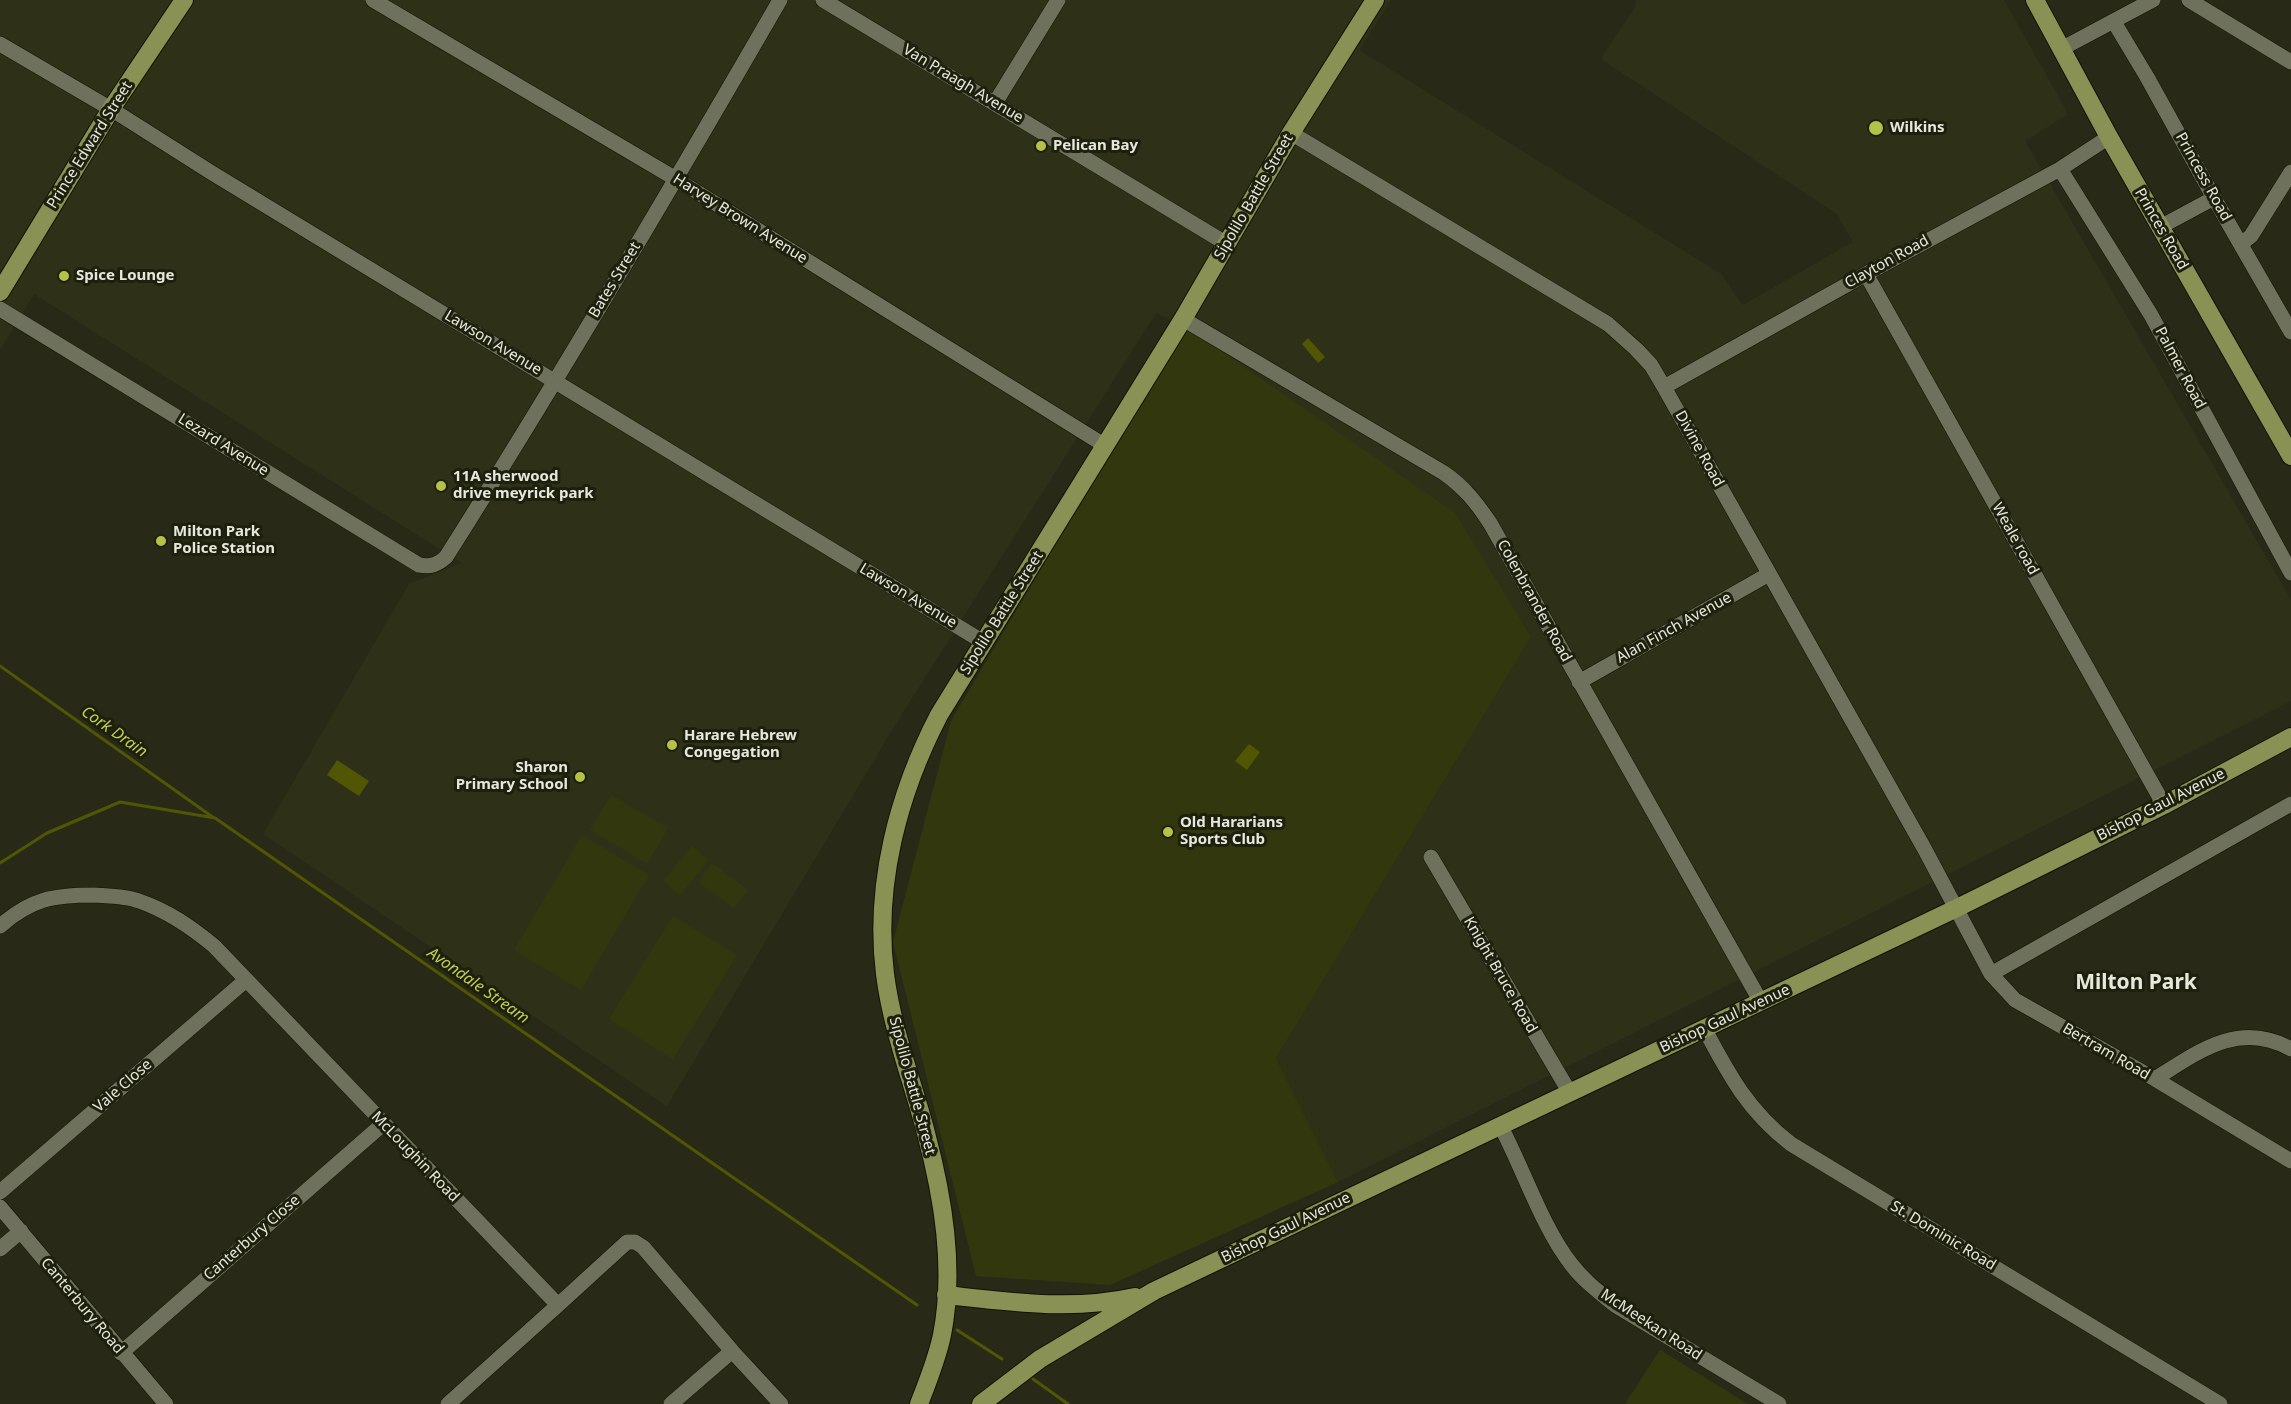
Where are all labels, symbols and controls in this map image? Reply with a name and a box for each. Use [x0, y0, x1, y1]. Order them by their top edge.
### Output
street label: Van Praagh Avenue [900, 41, 1026, 127]
street label: Prince Edward Street [44, 78, 136, 212]
marker: Wilkins [1867, 119, 1885, 137]
place label: Wilkins [1890, 119, 1945, 137]
street label: Princess Road [2171, 130, 2235, 224]
street label: Sipolilo Battle Street [1211, 131, 1297, 263]
place label: Pelican Bay [1053, 137, 1138, 155]
marker: Pelican Bay [1034, 139, 1048, 153]
street label: Harvey Brown Avenue [669, 170, 811, 268]
street label: Princes Road [2130, 185, 2192, 273]
street label: Clayton Road [1842, 232, 1932, 292]
street label: Bates Street [585, 239, 645, 321]
place label: Spice Lounge [76, 267, 175, 285]
marker: Spice Lounge [57, 269, 71, 283]
street label: Lawson Avenue [441, 307, 545, 379]
street label: Palmer Road [2151, 324, 2209, 412]
street label: Divine Road [1671, 408, 1727, 490]
street label: Lezard Avenue [174, 410, 272, 480]
place label: 11A sherwood drive meyrick park [453, 468, 594, 503]
marker: 11A sherwood drive meyrick park [434, 479, 448, 493]
street label: Weale road [1988, 500, 2042, 578]
place label: Milton Park Police Station [173, 523, 275, 558]
marker: Milton Park Police Station [154, 534, 168, 548]
street label: Colenbrander Road [1493, 537, 1575, 665]
street label: Sipolilo Battle Street [957, 548, 1047, 678]
street label: Lawson Avenue [856, 560, 960, 632]
street label: Alan Finch Avenue [1613, 589, 1735, 667]
water label: Cork Drain [77, 702, 151, 762]
place label: Harare Hebrew Congegation [684, 727, 797, 762]
marker: Harare Hebrew Congegation [665, 738, 679, 752]
place label: Sharon Primary School [456, 759, 568, 794]
street label: Bishop Gaul Avenue [2094, 765, 2228, 845]
marker: Sharon Primary School [573, 770, 587, 784]
place label: Old Hararians Sports Club [1180, 814, 1283, 849]
marker: Old Hararians Sports Club [1161, 825, 1175, 839]
street label: Knight Bruce Road [1459, 914, 1541, 1036]
water label: Avondale Stream [423, 944, 533, 1028]
district label: Milton Park [2075, 970, 2197, 996]
street label: Bishop Gaul Avenue [1657, 981, 1793, 1057]
street label: Sipolilo Battle Street [885, 1015, 939, 1157]
street label: Bertram Road [2059, 1020, 2153, 1084]
street label: Vale Close [90, 1056, 156, 1116]
street label: McLoughin Road [367, 1108, 463, 1206]
street label: Bishop Gaul Avenue [1219, 1189, 1353, 1267]
street label: Canterbury Close [200, 1191, 304, 1285]
street label: St. Dominic Road [1887, 1197, 1999, 1275]
street label: Canterbury Road [37, 1254, 127, 1358]
street label: McMeekan Road [1597, 1286, 1705, 1364]

